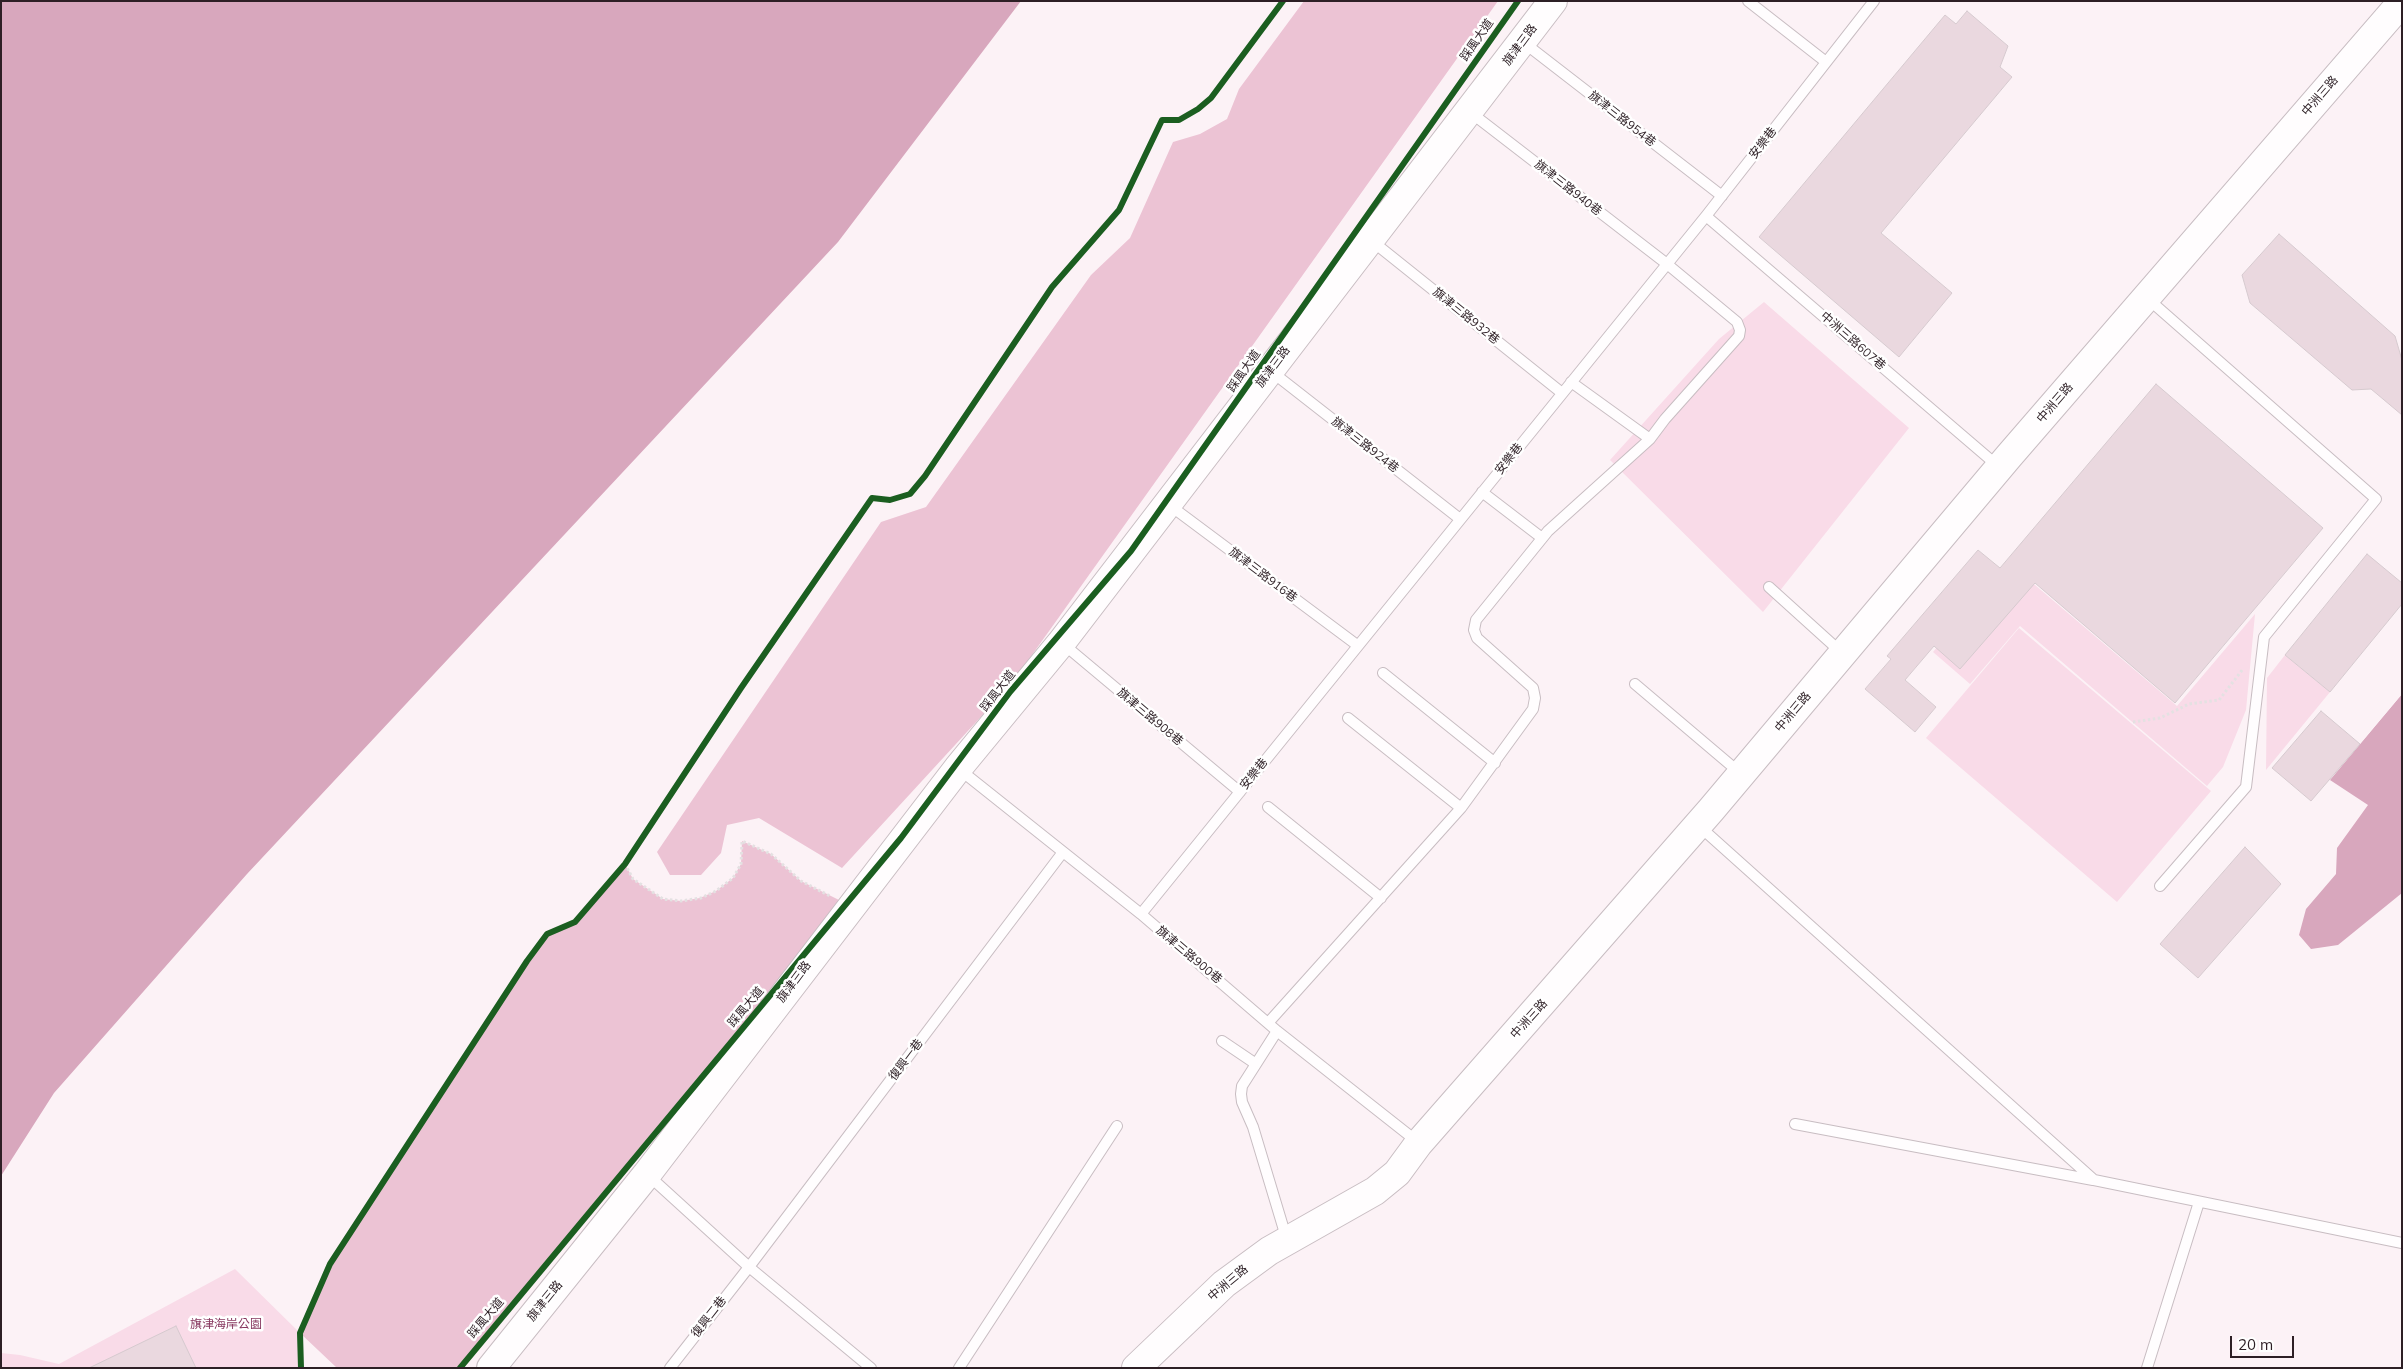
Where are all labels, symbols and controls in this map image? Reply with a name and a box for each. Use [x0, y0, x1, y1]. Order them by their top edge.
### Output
street label: 踩風大道 [1457, 16, 1497, 64]
street label: 旗津三路 [1500, 21, 1540, 69]
street label: 中洲三路 [2299, 73, 2341, 119]
street label: 旗津三路954巷 [1585, 88, 1659, 150]
street label: 安樂巷 [1746, 124, 1780, 162]
street label: 旗津三路940巷 [1531, 157, 1605, 219]
street label: 旗津三路932巷 [1430, 285, 1502, 347]
street label: 中洲三路607巷 [1817, 309, 1889, 373]
street label: 旗津三路 [1253, 343, 1293, 391]
street label: 踩風大道 [1224, 347, 1264, 395]
street label: 中洲三路 [2034, 380, 2076, 426]
street label: 旗津三路924巷 [1328, 414, 1402, 476]
street label: 安樂巷 [1492, 440, 1526, 478]
street label: 旗津三路916巷 [1226, 545, 1300, 605]
street label: 踩風大道 [978, 668, 1018, 714]
street label: 旗津三路908巷 [1114, 685, 1186, 749]
street label: 中洲三路 [1772, 689, 1814, 735]
street label: 安樂巷 [1237, 755, 1271, 793]
street label: 旗津三路900巷 [1153, 923, 1225, 987]
street label: 旗津三路 [774, 958, 814, 1006]
street label: 踩風大道 [725, 984, 767, 1030]
street label: 中洲三路 [1508, 996, 1550, 1042]
street label: 復興一巷 [886, 1036, 926, 1084]
street label: 中洲三路 [1205, 1262, 1251, 1304]
street label: 旗津三路 [524, 1278, 566, 1324]
street label: 復興二巷 [689, 1294, 729, 1340]
street label: 踩風大道 [465, 1295, 507, 1341]
park label: 旗津海岸公園 [190, 1317, 262, 1331]
scale bar [2233, 1326, 2297, 1358]
text: 20 m [2238, 1335, 2273, 1354]

